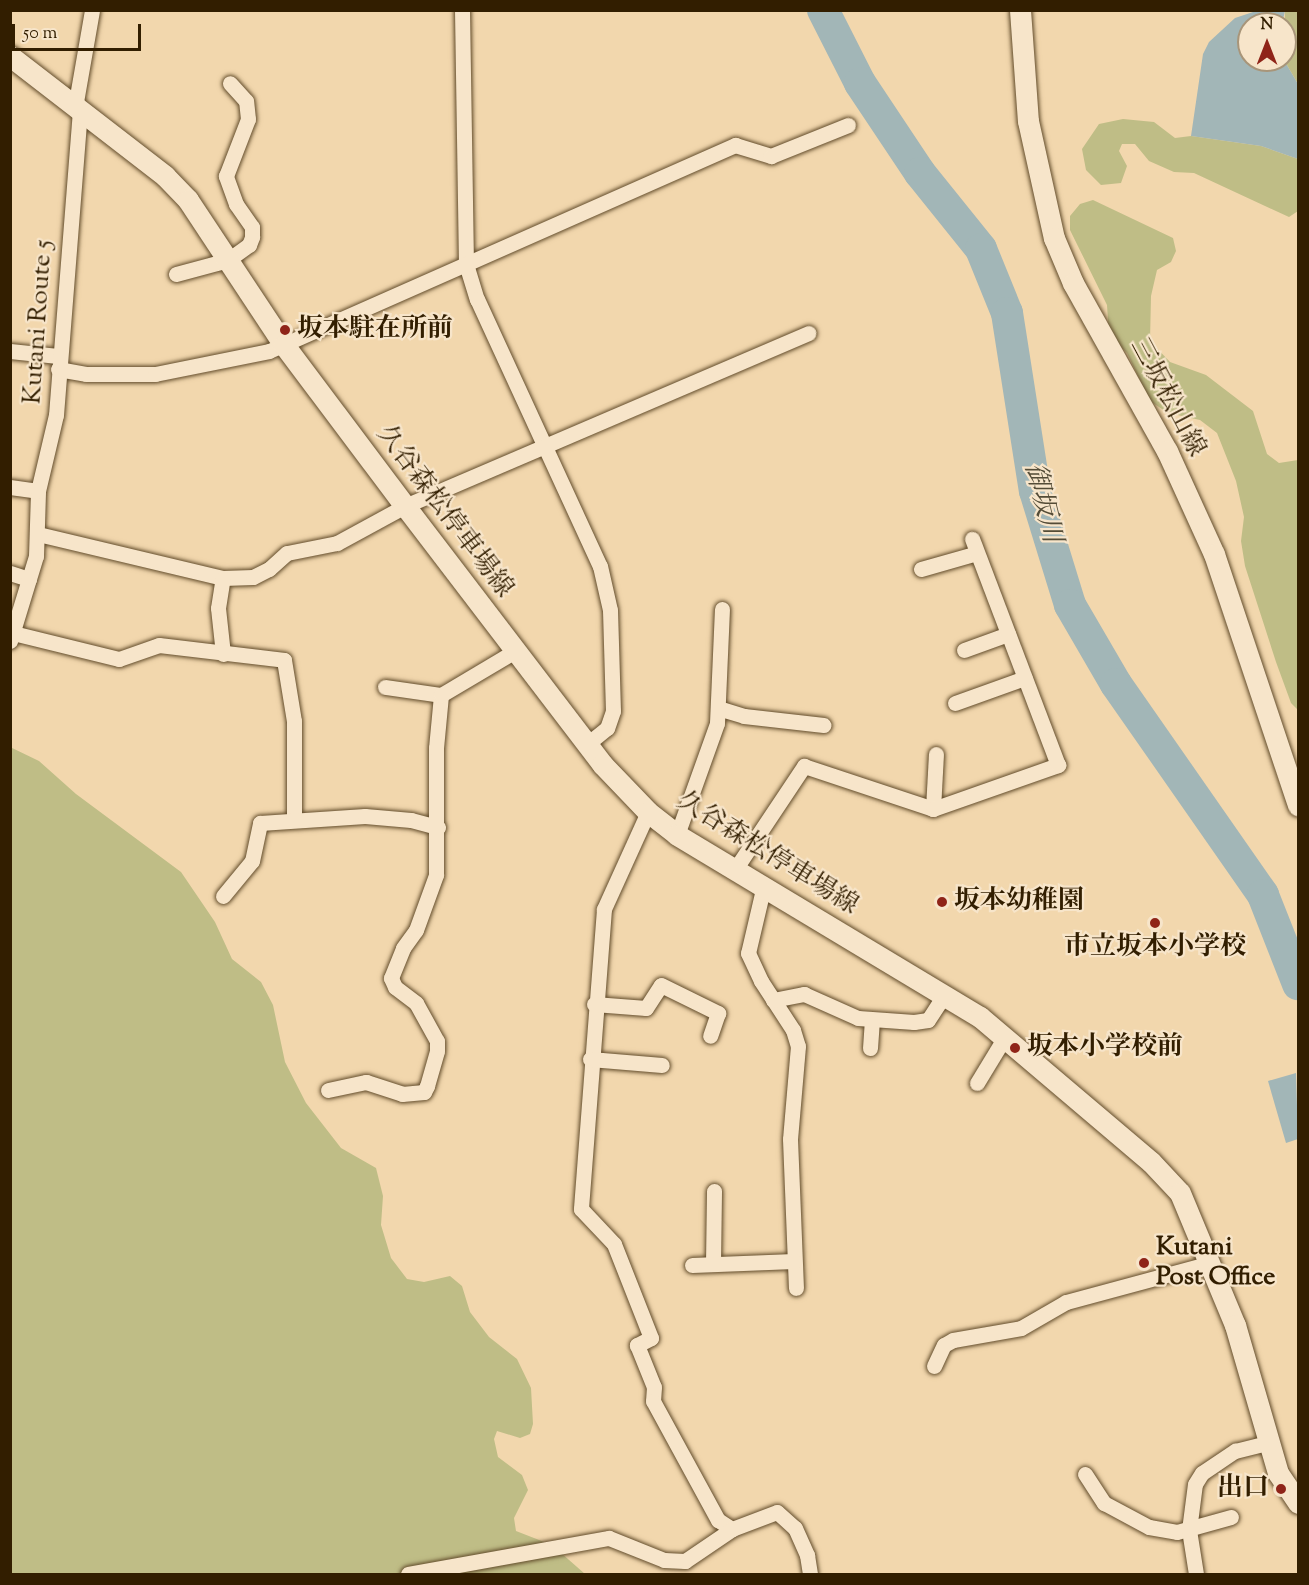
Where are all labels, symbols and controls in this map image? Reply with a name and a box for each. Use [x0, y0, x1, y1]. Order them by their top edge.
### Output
scale bar [15, 12, 144, 50]
north arrow [1237, 12, 1297, 72]
text: N [1261, 14, 1273, 37]
text: 50 m [23, 21, 57, 47]
street label: Kutani Route 5 [18, 239, 60, 405]
place label: 坂本駐在所前 [297, 314, 453, 346]
marker: 坂本駐在所前 [278, 323, 292, 337]
street label: 三坂松山線 [1123, 333, 1211, 463]
street label: 久谷森松停車場線 [369, 420, 519, 604]
water label: 御坂川 [1016, 460, 1068, 546]
street label: 久谷森松停車場線 [671, 786, 863, 922]
place label: 坂本幼稚園 [954, 886, 1084, 918]
marker: 坂本幼稚園 [935, 895, 949, 909]
marker: 市立坂本小学校 [1148, 916, 1162, 930]
place label: 市立坂本小学校 [1064, 932, 1246, 964]
place label: 坂本小学校前 [1027, 1032, 1183, 1064]
marker: 坂本小学校前 [1008, 1041, 1022, 1055]
place label: Kutani Post Office [1156, 1232, 1275, 1294]
marker: Kutani Post Office [1137, 1256, 1151, 1270]
place label: 出口 [1217, 1473, 1269, 1505]
marker: 出口 [1274, 1482, 1288, 1496]

